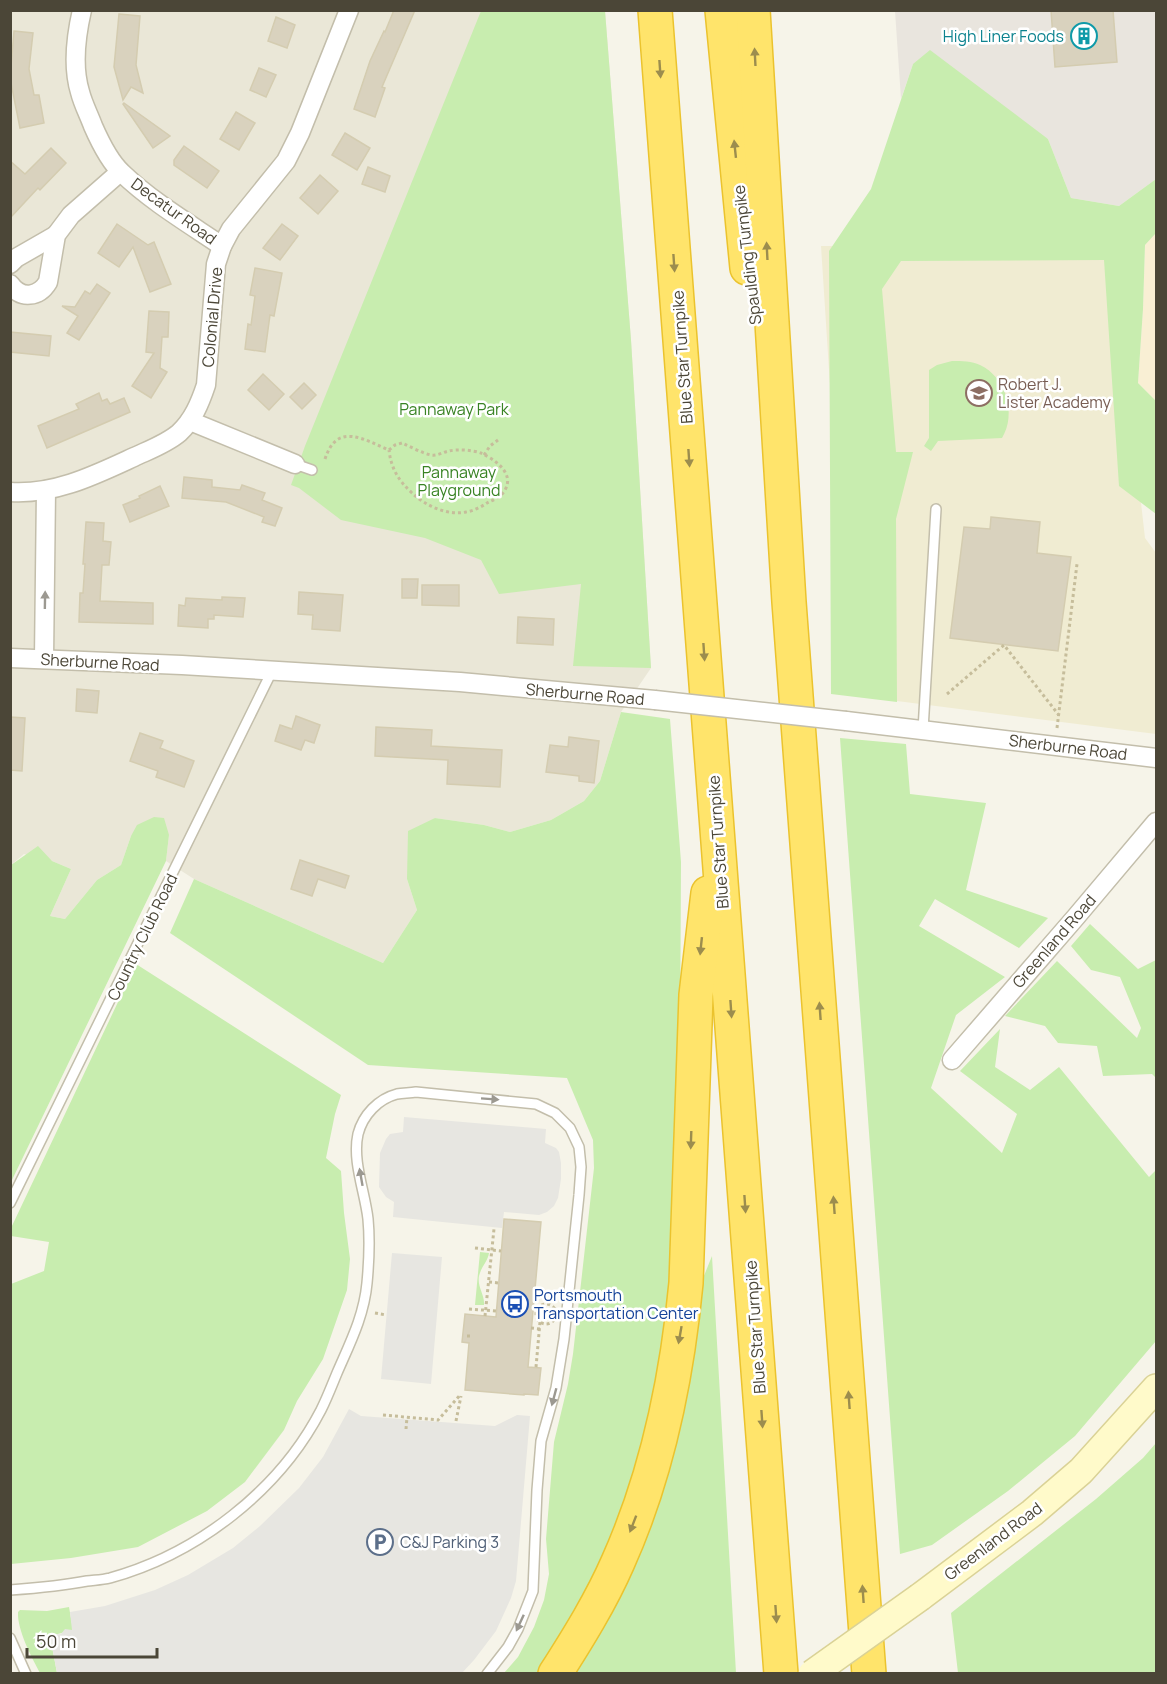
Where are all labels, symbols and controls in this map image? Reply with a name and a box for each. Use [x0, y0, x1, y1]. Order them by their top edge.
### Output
building icon: High Liner Foods [1069, 21, 1099, 51]
place label: High Liner Foods [943, 25, 1064, 47]
one-way arrow [751, 47, 760, 66]
one-way arrow [655, 59, 665, 78]
one-way arrow [730, 140, 740, 159]
street label: Decatur Road [127, 173, 221, 249]
street label: Spaulding Turnpike [728, 184, 766, 326]
one-way arrow [763, 242, 772, 261]
one-way arrow [670, 254, 679, 273]
street label: Colonial Drive [197, 266, 227, 368]
street label: Blue Star Turnpike [666, 290, 698, 424]
place label: Robert J. Lister Academy [998, 373, 1111, 413]
school or university icon: Robert J. Lister Academy [964, 378, 994, 408]
park label: Pannaway Park [399, 398, 510, 420]
one-way arrow [684, 448, 694, 467]
park label: Pannaway Playground [417, 461, 501, 501]
one-way arrow [40, 591, 49, 610]
one-way arrow [699, 643, 709, 662]
street label: Sherburne Road [40, 648, 160, 676]
street label: Sherburne Road [525, 678, 645, 710]
street label: Sherburne Road [1008, 729, 1128, 765]
street label: Blue Star Turnpike [702, 775, 734, 909]
street label: Country Club Road [102, 870, 182, 1004]
street label: Greenland Road [1007, 889, 1101, 993]
one-way arrow [696, 936, 706, 955]
one-way arrow [726, 1000, 736, 1019]
one-way arrow [815, 1001, 825, 1020]
one-way arrow [480, 1094, 499, 1104]
one-way arrow [686, 1131, 695, 1150]
one-way arrow [356, 1167, 365, 1186]
one-way arrow [741, 1194, 750, 1213]
one-way arrow [830, 1196, 839, 1215]
street label: Blue Star Turnpike [739, 1260, 771, 1394]
place label: Portsmouth Transportation Center [534, 1284, 699, 1324]
bus stop icon: Portsmouth Transportation Center [500, 1289, 530, 1319]
one-way arrow [675, 1326, 684, 1345]
one-way arrow [549, 1388, 558, 1406]
one-way arrow [845, 1390, 854, 1409]
one-way arrow [757, 1410, 767, 1429]
street label: Greenland Road [939, 1497, 1047, 1585]
one-way arrow [628, 1515, 637, 1533]
parking icon: C&J Parking 3 [365, 1527, 395, 1557]
place label: C&J Parking 3 [400, 1531, 499, 1553]
one-way arrow [859, 1585, 868, 1604]
one-way arrow [772, 1604, 781, 1623]
one-way arrow [516, 1614, 525, 1631]
scale bar [27, 1621, 158, 1659]
text: 50 m [36, 1629, 76, 1653]

